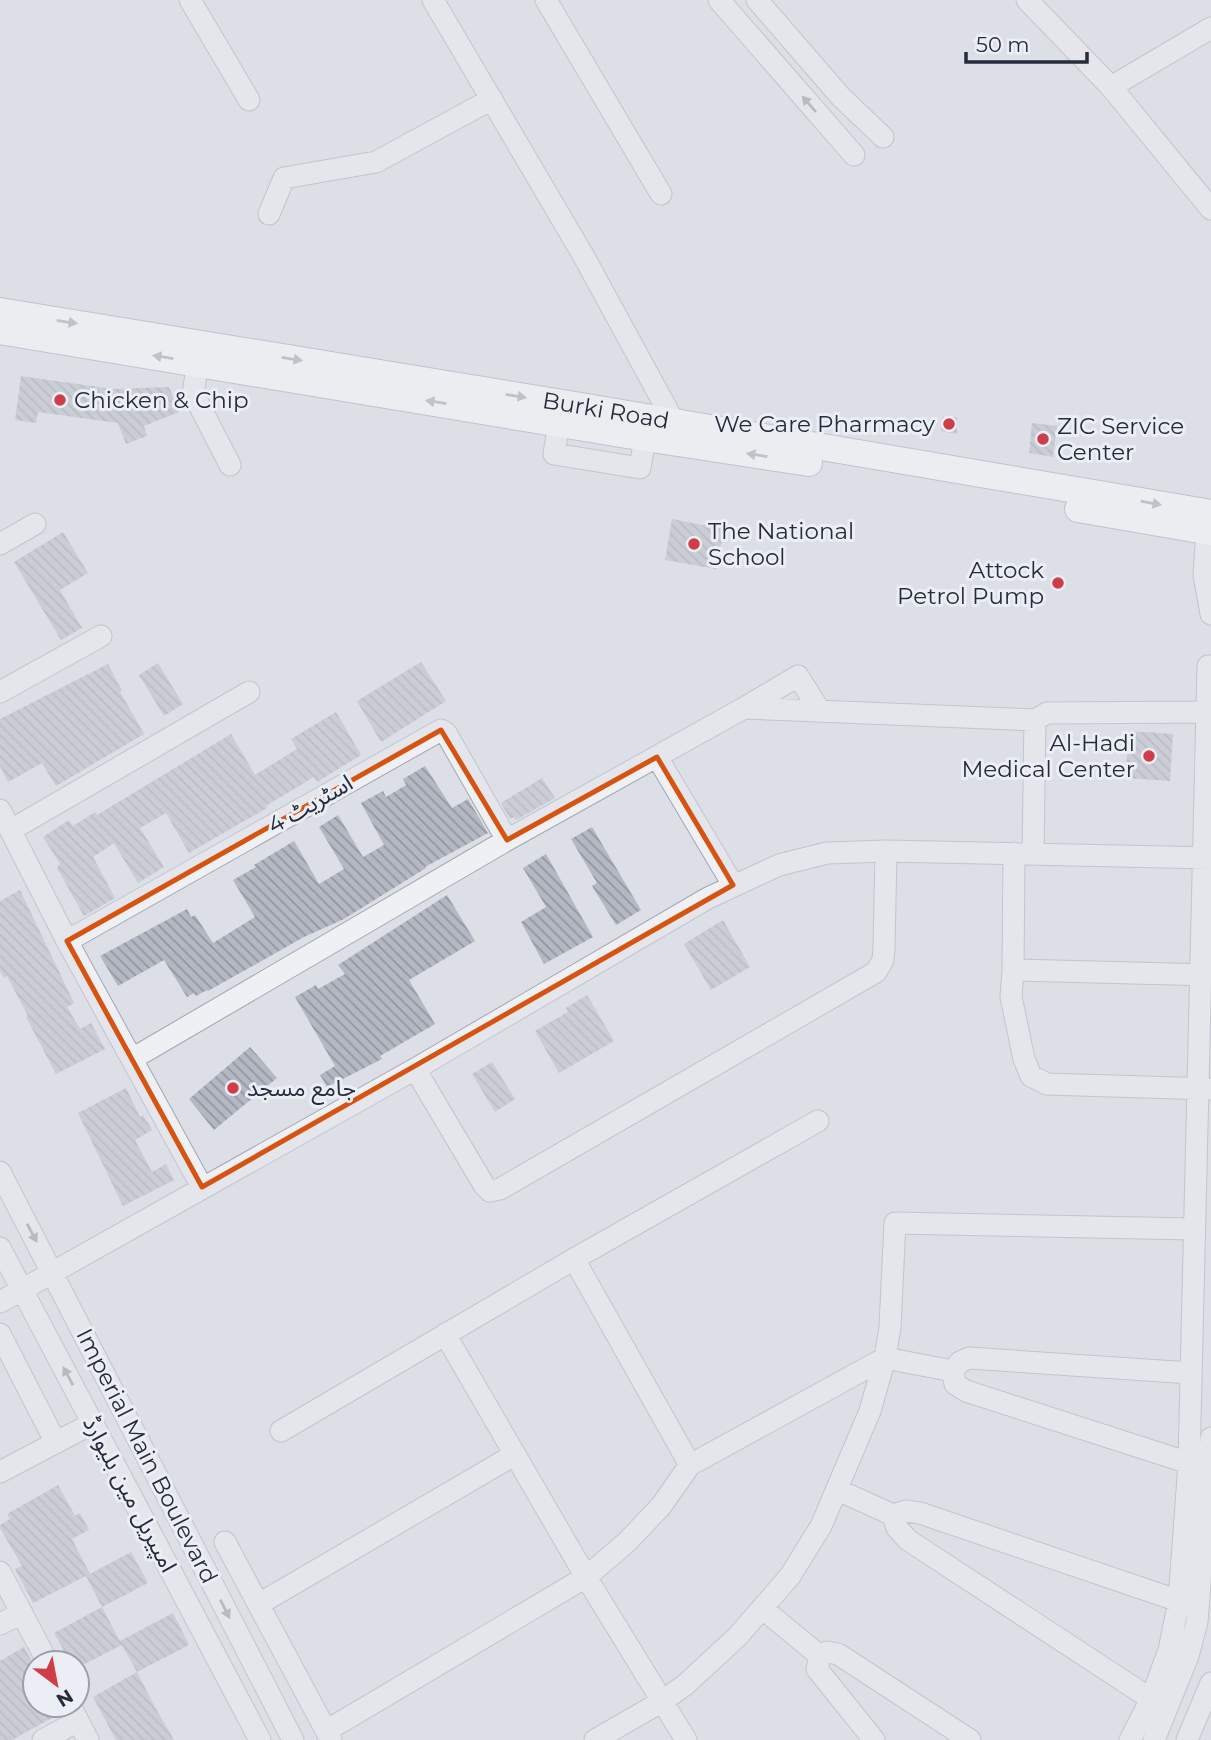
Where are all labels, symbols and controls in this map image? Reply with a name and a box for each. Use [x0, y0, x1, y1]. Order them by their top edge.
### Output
scale bar [966, 21, 1087, 65]
text: 50 m [976, 32, 1030, 57]
one-way arrow [802, 95, 817, 112]
one-way arrow [56, 317, 78, 328]
one-way arrow [152, 351, 174, 362]
one-way arrow [281, 354, 303, 365]
place label: Chicken & Chip [74, 386, 249, 414]
street label: Burki Road [541, 386, 671, 435]
one-way arrow [505, 391, 527, 402]
marker: Chicken & Chip [52, 392, 68, 408]
one-way arrow [425, 396, 447, 407]
place label: We Care Pharmacy [714, 410, 936, 438]
place label: ZIC Service Center [1057, 412, 1184, 466]
marker: We Care Pharmacy [941, 416, 957, 432]
marker: ZIC Service Center [1035, 431, 1051, 447]
one-way arrow [746, 449, 768, 460]
one-way arrow [1140, 498, 1162, 509]
place label: The National School [708, 517, 854, 571]
marker: The National School [686, 536, 702, 552]
place label: Attock Petrol Pump [897, 556, 1044, 610]
marker: Attock Petrol Pump [1050, 575, 1066, 591]
place label: Al-Hadi Medical Center [961, 729, 1135, 783]
marker: Al-Hadi Medical Center [1141, 748, 1157, 764]
street label: اسٹریٹ 4 [262, 768, 358, 840]
place label: جامع مسجد [247, 1074, 356, 1105]
marker: جامع مسجد [225, 1080, 241, 1096]
one-way arrow [26, 1223, 38, 1242]
street label: Imperial Main Boulevard [70, 1324, 224, 1588]
one-way arrow [62, 1366, 74, 1386]
street label: امپیریل مین بلیوارڈ [76, 1411, 183, 1578]
one-way arrow [220, 1599, 231, 1619]
north arrow [21, 1649, 91, 1719]
text: N [52, 1684, 77, 1712]

